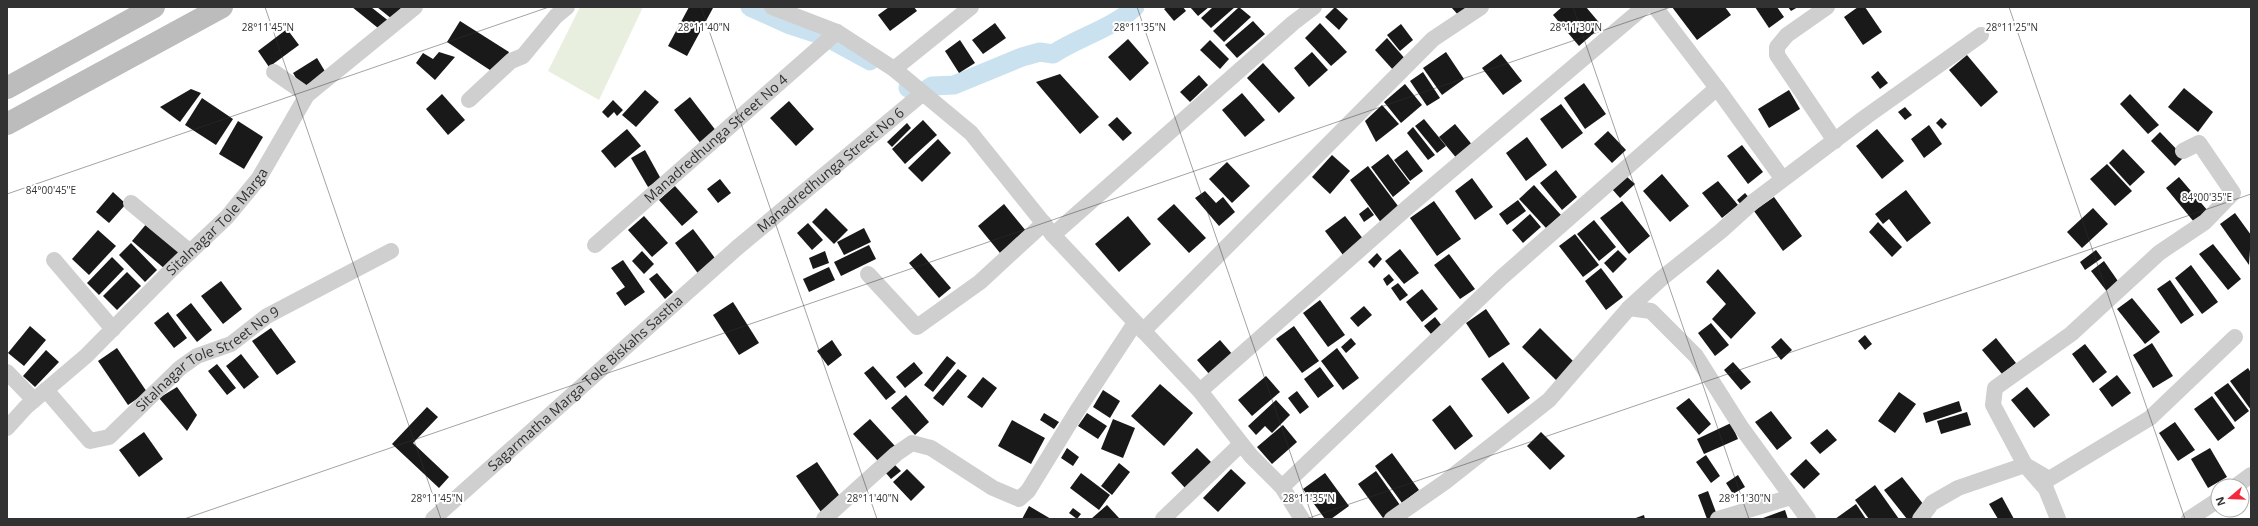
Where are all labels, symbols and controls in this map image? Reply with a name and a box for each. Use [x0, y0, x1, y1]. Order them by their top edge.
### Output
text: 28°11'45"N [242, 20, 294, 34]
text: 28°11'40"N [678, 20, 730, 34]
text: 28°11'35"N [1114, 20, 1166, 34]
text: 28°11'30"N [1550, 20, 1602, 34]
text: 28°11'25"N [1986, 20, 2038, 34]
street label: Manadredhunga Street No 4 [640, 70, 792, 207]
street label: Manadredhunga Street No 6 [753, 103, 908, 236]
street label: Sitalnagar Tole Marga [161, 164, 272, 279]
text: 84°00'45"E [26, 183, 76, 197]
text: 84°00'35"E [2182, 190, 2232, 204]
street label: Sagarmatha Marga Tole Biskahs Sastha [483, 291, 687, 475]
street label: Sitalnagar Tole Street No 9 [131, 301, 282, 415]
north arrow [2210, 478, 2250, 518]
text: 28°11'45"N [411, 491, 463, 505]
text: 28°11'40"N [847, 491, 899, 505]
text: 28°11'35"N [1283, 491, 1335, 505]
text: 28°11'30"N [1719, 491, 1771, 505]
text: N [2212, 495, 2229, 508]

